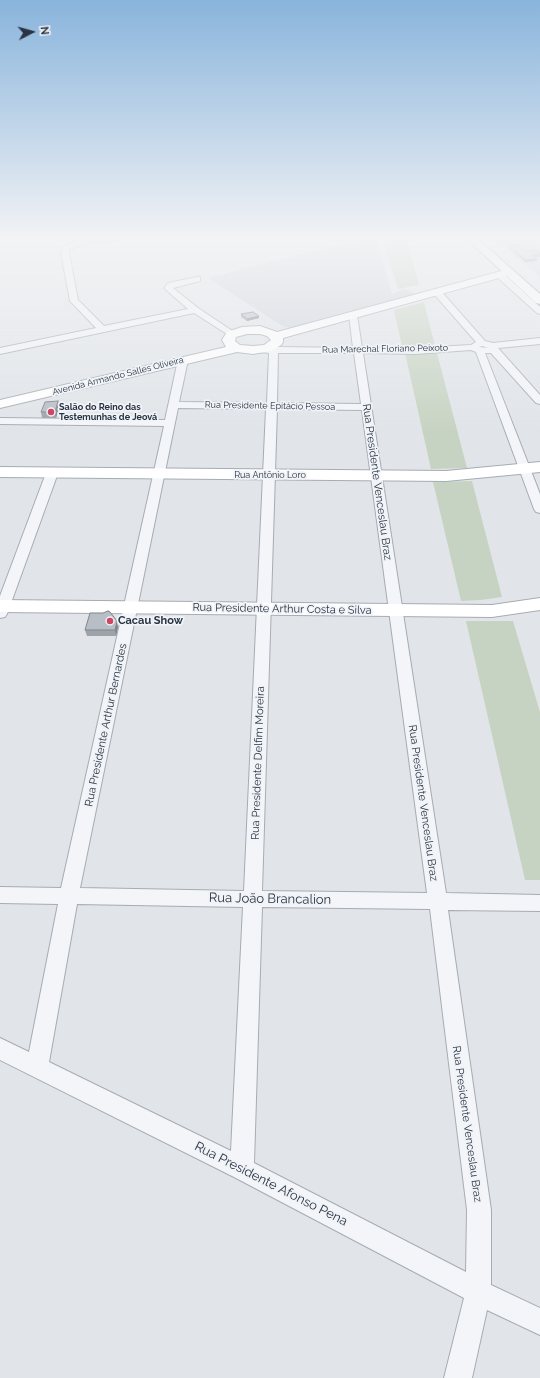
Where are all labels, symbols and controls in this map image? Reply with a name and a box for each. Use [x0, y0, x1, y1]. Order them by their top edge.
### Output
north arrow [12, 12, 52, 52]
text: N [38, 26, 51, 36]
street label: Rua Marechal Floriano Peixoto [322, 343, 448, 355]
street label: Avenida Armando Salles Oliveira [51, 354, 185, 398]
street label: Rua Presidente Epitácio Pessoa [205, 399, 335, 413]
place label: Salão do Reino das Testemunhas de Jeová [59, 402, 157, 423]
street label: Rua Presidente Venceslau Braz [359, 403, 395, 561]
marker: Salão do Reino das Testemunhas de Jeová [46, 407, 56, 417]
street label: Rua Antônio Loro [234, 470, 306, 480]
street label: Rua Presidente Arthur Costa e Silva [192, 601, 372, 617]
place label: Cacau Show [118, 614, 183, 628]
marker: Cacau Show [105, 616, 115, 626]
street label: Rua Presidente Arthur Bernardes [82, 642, 130, 808]
street label: Rua Presidente Delfim Moreira [249, 686, 267, 840]
street label: Rua Presidente Venceslau Braz [405, 724, 441, 882]
street label: Rua João Brancalion [209, 890, 331, 908]
street label: Rua Presidente Venceslau Braz [449, 1045, 485, 1203]
street label: Rua Presidente Afonso Pena [192, 1139, 350, 1229]

